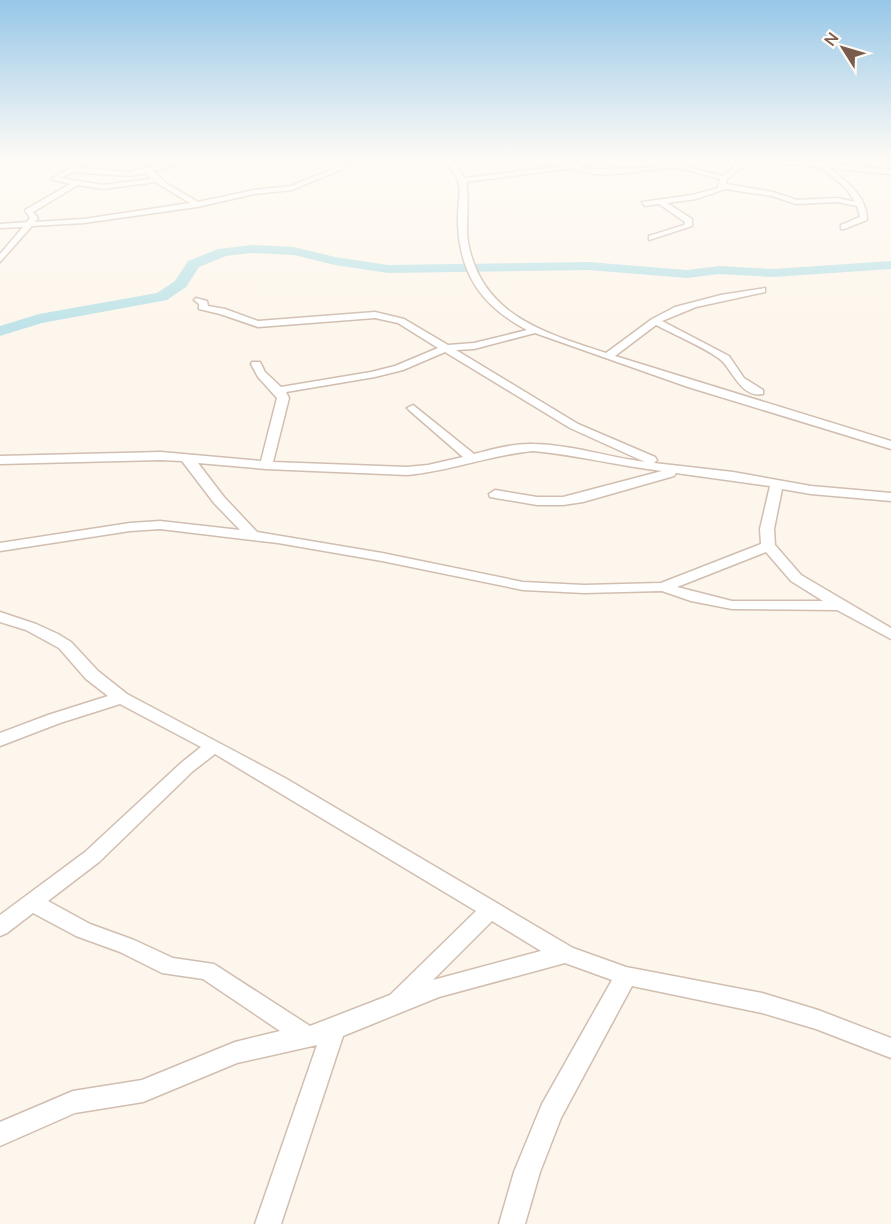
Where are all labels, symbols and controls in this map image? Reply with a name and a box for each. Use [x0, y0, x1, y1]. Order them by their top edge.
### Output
north arrow [813, 18, 873, 78]
text: N [819, 28, 844, 51]

